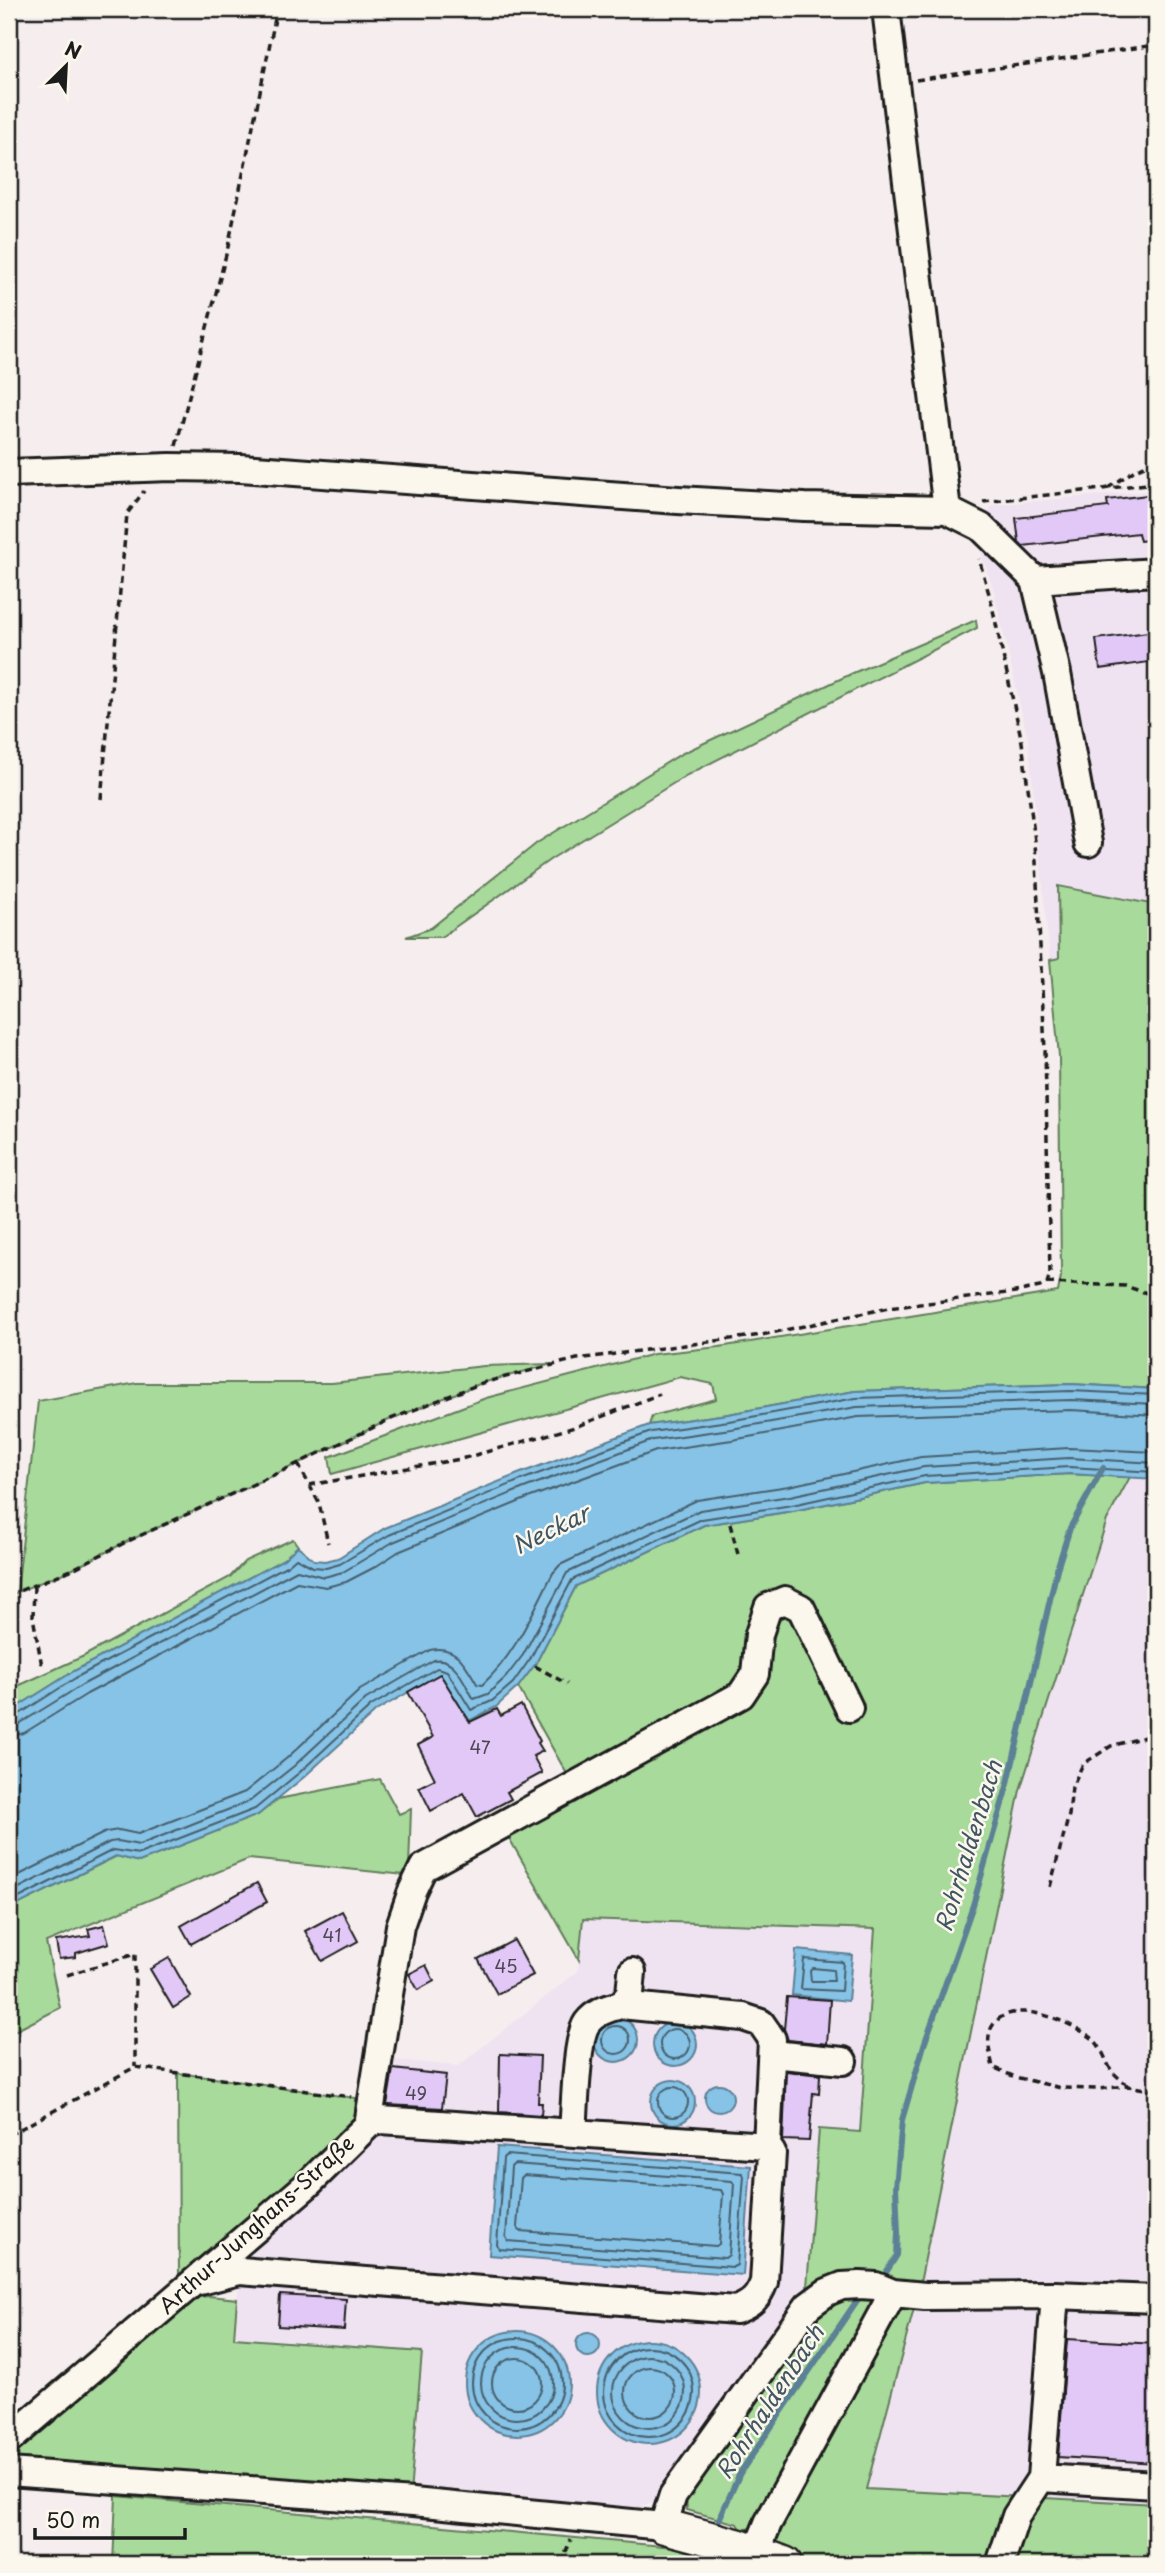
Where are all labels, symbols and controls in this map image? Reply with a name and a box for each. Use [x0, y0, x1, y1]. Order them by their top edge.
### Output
north arrow [32, 32, 102, 102]
text: N [61, 34, 86, 65]
water label: Neckar [506, 1493, 598, 1562]
house number: 47 [469, 1733, 491, 1760]
water label: Rohrhaldenbach [925, 1755, 1010, 1935]
house number: 41 [323, 1921, 341, 1948]
house number: 45 [495, 1952, 518, 1979]
house number: 49 [405, 2079, 427, 2106]
street label: Arthur-Junghans-Straße [151, 2127, 361, 2320]
water label: Rohrhaldenbach [706, 2317, 832, 2485]
scale bar [35, 2496, 186, 2540]
text: 50 m [46, 2503, 100, 2535]

